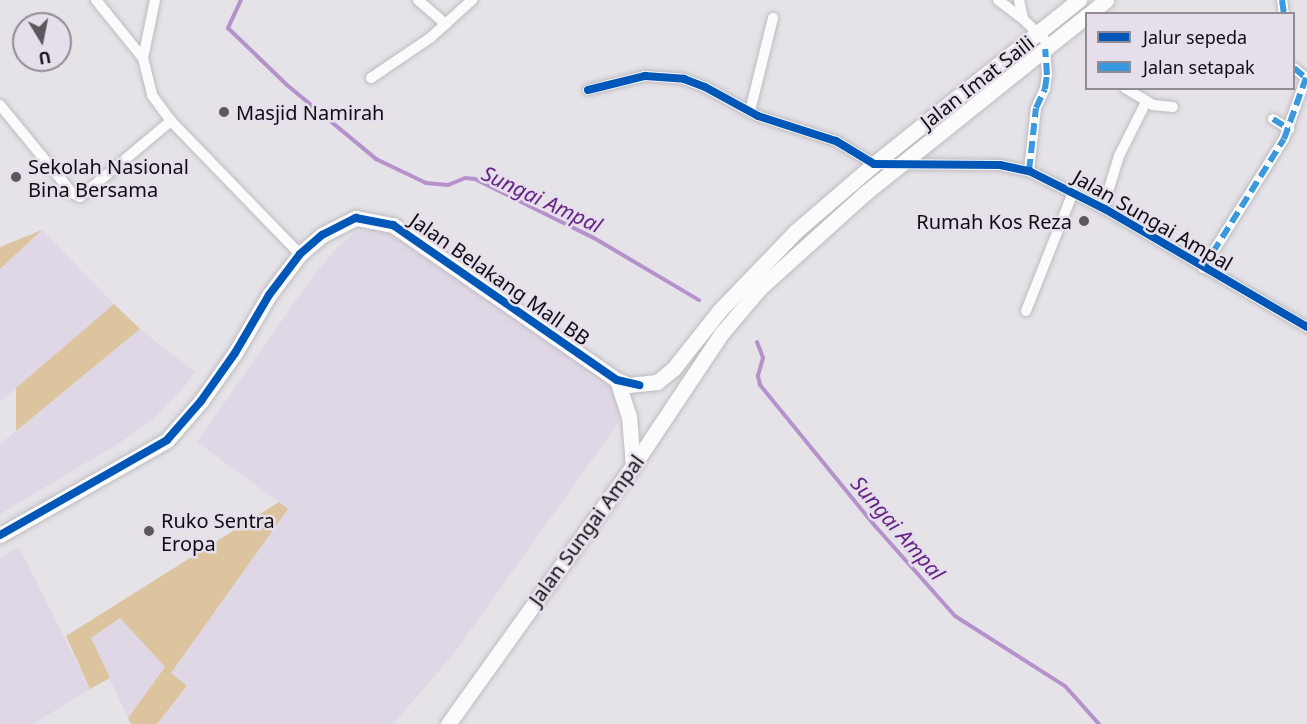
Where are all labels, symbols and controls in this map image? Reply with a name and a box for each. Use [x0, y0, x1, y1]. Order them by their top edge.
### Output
north arrow [12, 12, 72, 72]
legend [1085, 12, 1295, 90]
text: Jalur sepeda [1143, 25, 1247, 49]
street label: Jalan Imat Saili [915, 30, 1039, 134]
text: U [37, 46, 53, 70]
text: Jalan setapak [1143, 55, 1255, 79]
place label: Masjid Namirah [236, 100, 384, 124]
marker: Masjid Namirah [217, 105, 231, 119]
place label: Sekolah Nasional Bina Bersama [28, 154, 189, 201]
water label: Sungai Ampal [478, 160, 606, 238]
street label: Jalan Sungai Ampal [1069, 165, 1237, 275]
marker: Sekolah Nasional Bina Bersama [9, 170, 23, 184]
street label: Jalan Belakang Mall BB [406, 208, 594, 350]
place label: Rumah Kos Reza [916, 209, 1072, 233]
marker: Rumah Kos Reza [1077, 214, 1091, 228]
street label: Jalan Sungai Ampal [523, 450, 649, 610]
water label: Sungai Ampal [846, 471, 950, 585]
place label: Ruko Sentra Eropa [161, 508, 275, 555]
marker: Ruko Sentra Eropa [142, 524, 156, 538]

